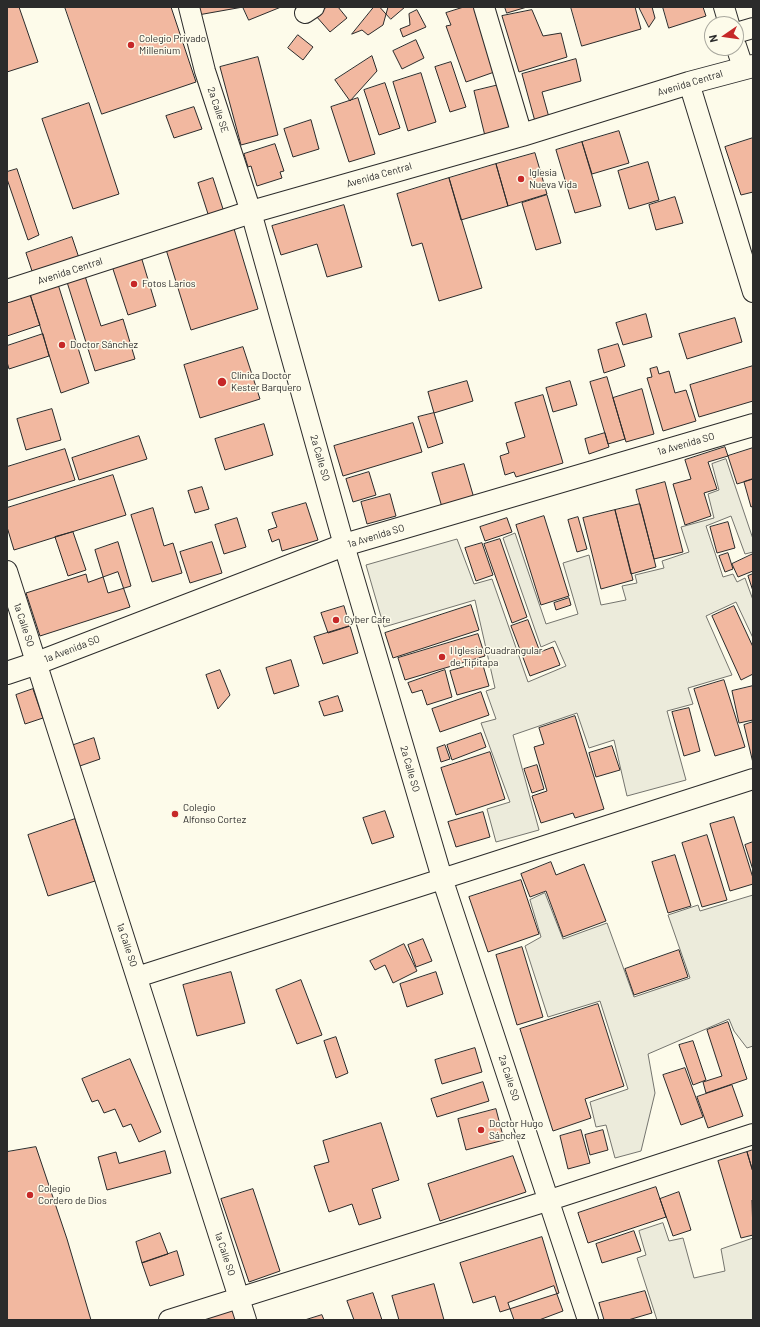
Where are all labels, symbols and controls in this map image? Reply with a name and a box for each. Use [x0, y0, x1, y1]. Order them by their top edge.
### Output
north arrow [704, 16, 744, 56]
place label: Colegio Privado Millenium [139, 33, 206, 56]
text: N [706, 34, 720, 44]
marker: Colegio Privado Millenium [126, 40, 136, 50]
street label: Avenida Central [656, 67, 724, 99]
street label: 2a Calle SE [205, 86, 231, 134]
street label: Avenida Central [345, 160, 413, 190]
place label: Iglesia Nueva Vida [529, 167, 577, 190]
marker: Iglesia Nueva Vida [516, 174, 526, 184]
street label: Avenida Central [36, 255, 104, 287]
place label: Fotos Larios [142, 278, 196, 290]
marker: Fotos Larios [129, 279, 139, 289]
place label: Doctor Sánchez [70, 339, 138, 351]
marker: Doctor Sánchez [57, 340, 67, 350]
place label: Clínica Doctor Kester Barquero [231, 370, 302, 394]
marker: Clínica Doctor Kester Barquero [216, 376, 228, 388]
street label: 1a Avenida SO [656, 430, 716, 458]
street label: 2a Calle SO [308, 433, 332, 483]
street label: 1a Avenida SO [346, 522, 406, 550]
street label: 1a Calle SO [11, 601, 37, 649]
place label: Cyber Cafe [344, 614, 391, 626]
marker: Cyber Cafe [331, 615, 341, 625]
street label: 1a Avenida SO [42, 633, 102, 665]
place label: I Iglesia Cuadrangular de Tipitapa [450, 645, 542, 668]
marker: I Iglesia Cuadrangular de Tipitapa [437, 652, 447, 662]
street label: 2a Calle SO [398, 744, 422, 794]
place label: Colegio Alfonso Cortez [183, 802, 246, 826]
marker: Colegio Alfonso Cortez [170, 809, 180, 819]
street label: 1a Calle SO [114, 921, 140, 969]
street label: 2a Calle SO [496, 1054, 522, 1102]
place label: Doctor Hugo Sánchez [489, 1118, 543, 1142]
marker: Doctor Hugo Sánchez [476, 1125, 486, 1135]
place label: Colegio Cordero de Dios [38, 1183, 107, 1206]
marker: Colegio Cordero de Dios [25, 1190, 35, 1200]
street label: 1a Calle SO [212, 1230, 238, 1278]

